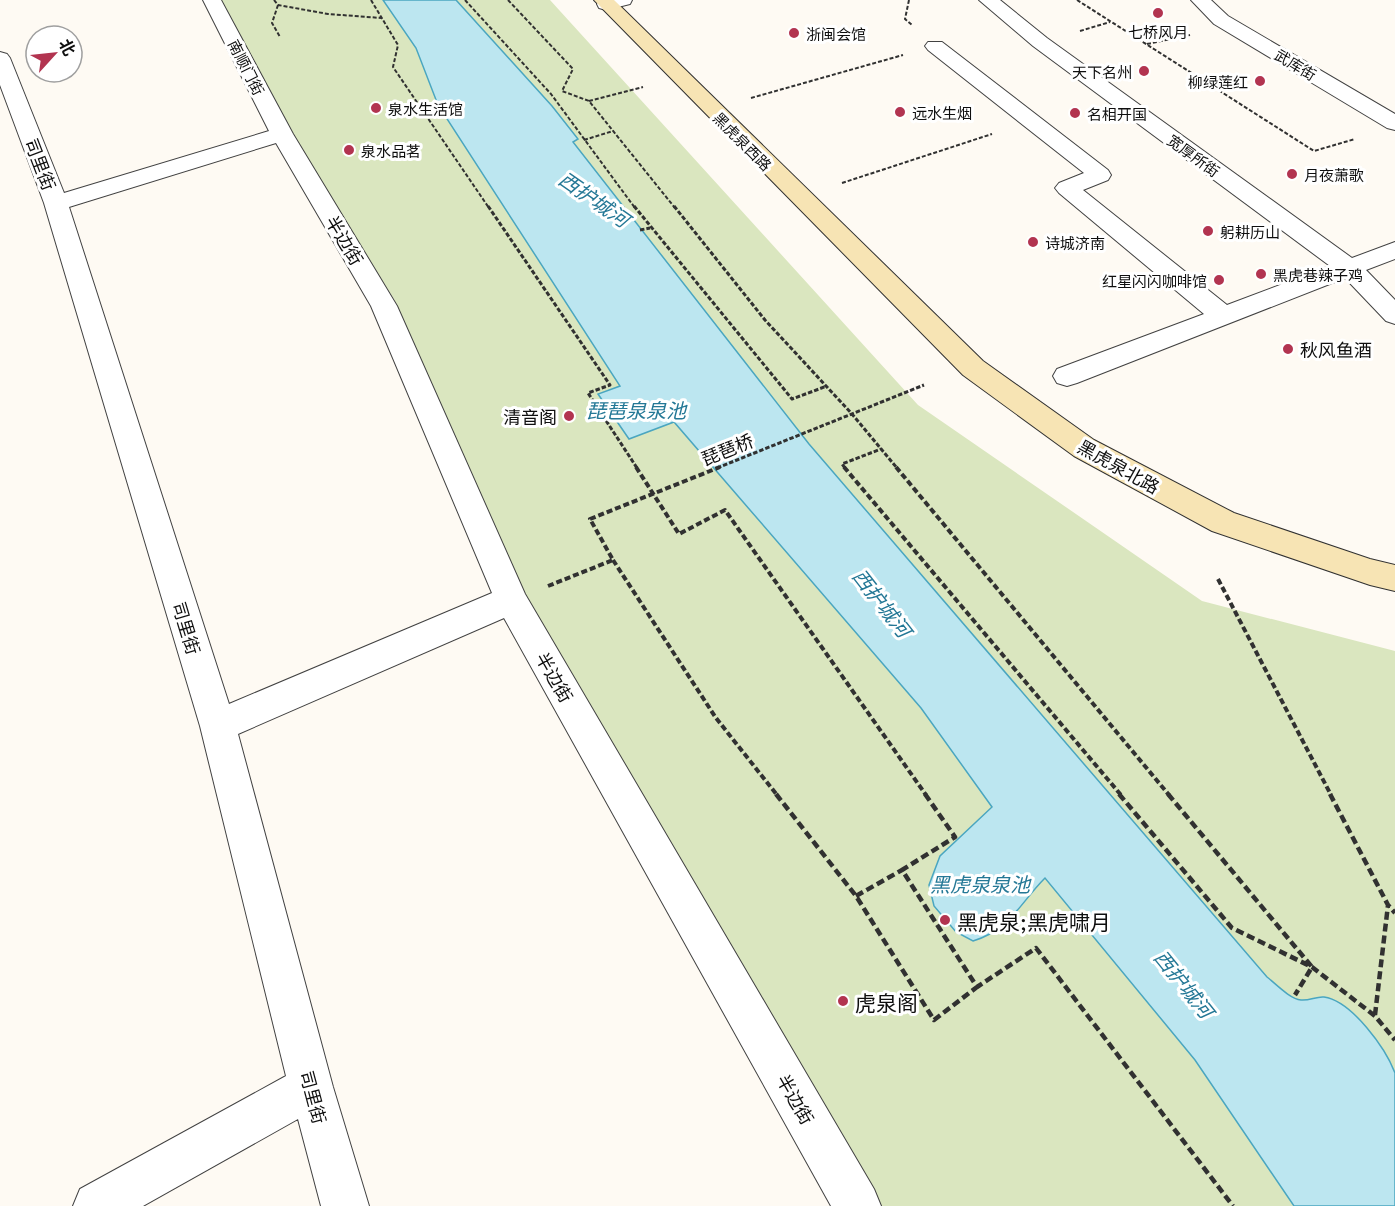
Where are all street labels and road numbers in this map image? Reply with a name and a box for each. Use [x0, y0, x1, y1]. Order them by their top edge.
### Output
street label: 南顺门街 [223, 35, 271, 99]
street label: 武库街 [1271, 43, 1321, 85]
street label: 黑虎泉西路 [708, 106, 778, 176]
street label: 宽厚所街 [1163, 128, 1225, 182]
street label: 司里街 [19, 134, 63, 194]
street label: 半边街 [320, 210, 370, 270]
street label: 琵琶桥 [697, 426, 757, 472]
street label: 黑虎泉北路 [1073, 432, 1165, 500]
street label: 司里街 [166, 598, 208, 658]
street label: 半边街 [530, 647, 580, 707]
street label: 司里街 [294, 1067, 334, 1127]
street label: 半边街 [771, 1069, 821, 1129]

